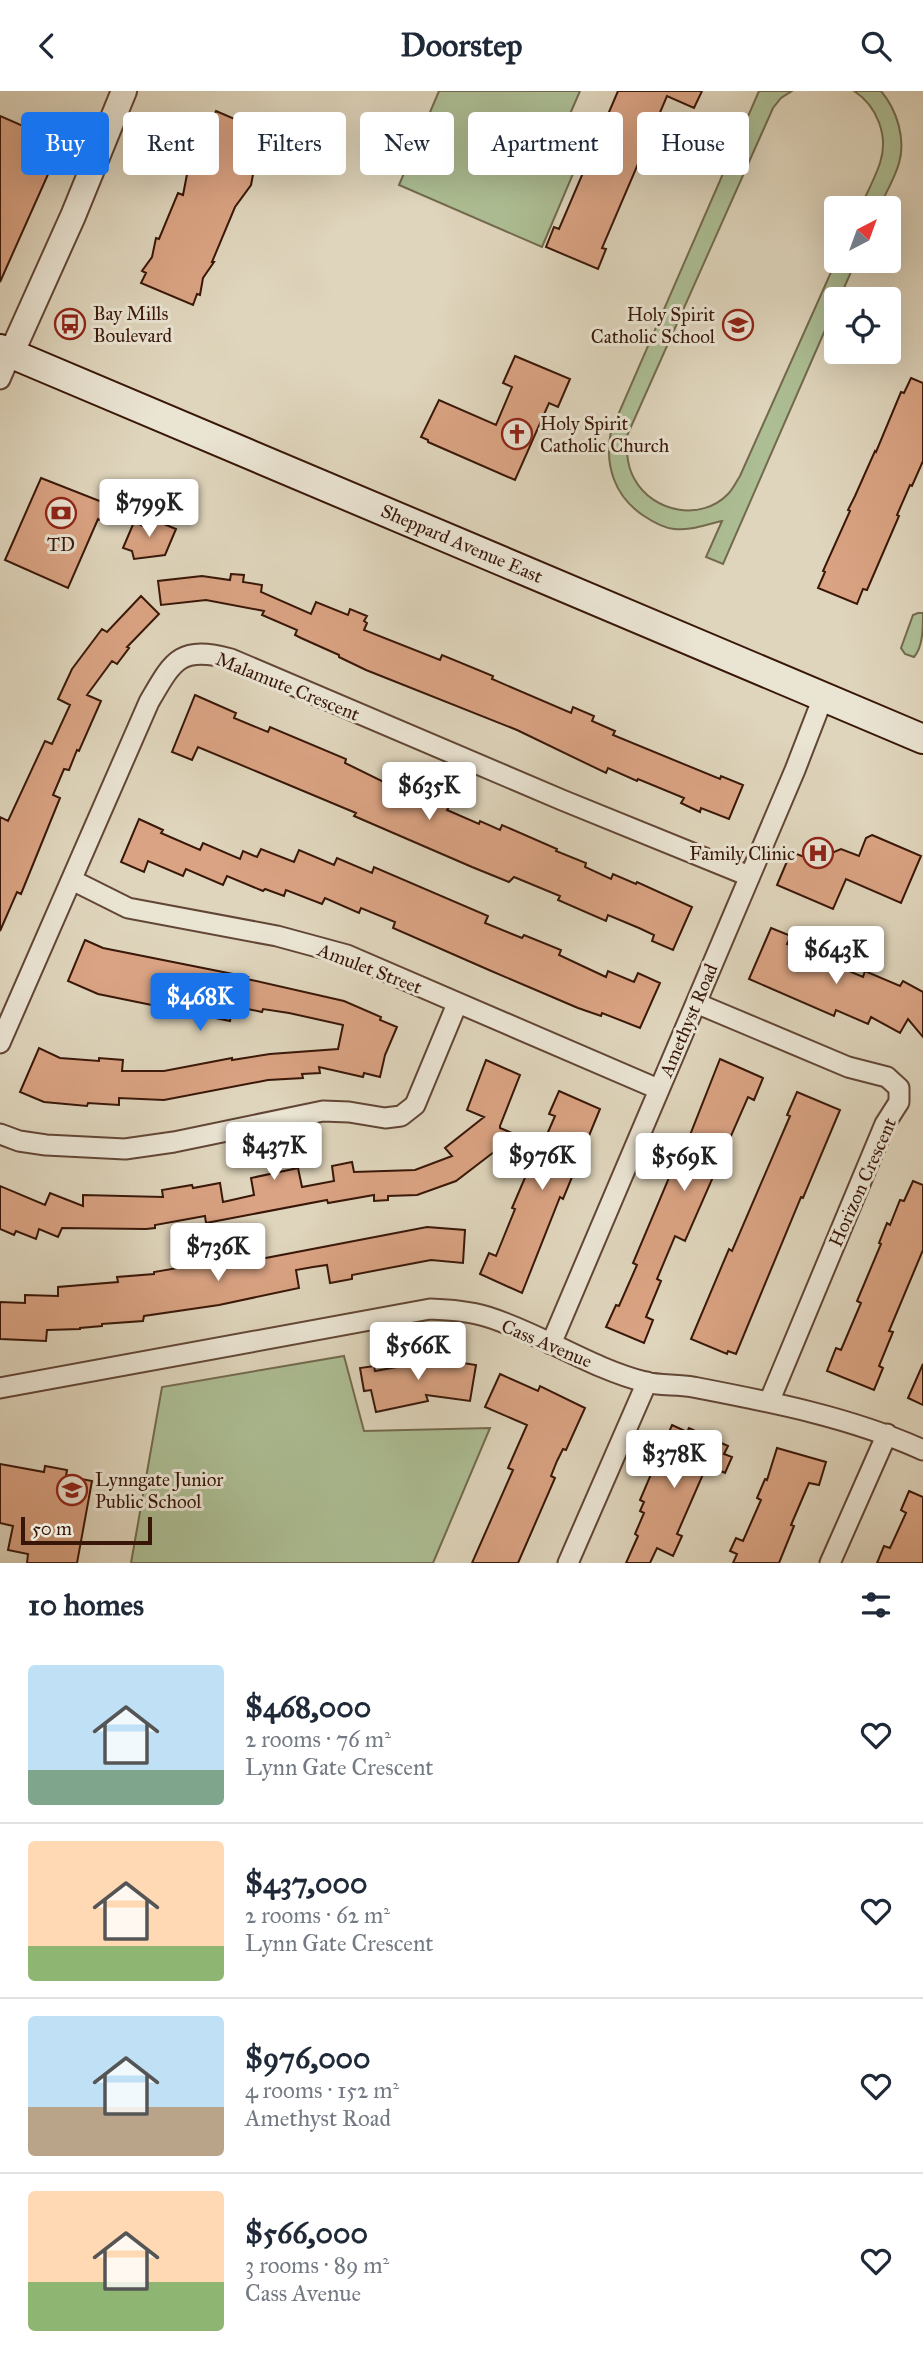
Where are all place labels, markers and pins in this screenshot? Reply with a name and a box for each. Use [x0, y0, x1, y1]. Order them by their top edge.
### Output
place label: Bay Mills Boulevard [93, 302, 172, 347]
place label: Holy Spirit Catholic School [591, 303, 716, 348]
bus stop icon: Bay Mills Boulevard [53, 307, 87, 341]
school or university icon: Holy Spirit Catholic School [721, 308, 755, 342]
place label: Holy Spirit Catholic Church [540, 412, 670, 457]
church icon: Holy Spirit Catholic Church [500, 417, 534, 451]
pin: $799K [100, 479, 198, 539]
bank icon: TD [44, 496, 78, 530]
place label: TD [47, 533, 75, 556]
pin: $635K [380, 763, 478, 822]
hospital icon: Family Clinic [801, 836, 835, 870]
place label: Family Clinic [689, 842, 795, 865]
pin: $643K [787, 927, 885, 986]
pin: $468K [151, 974, 249, 1033]
pin: $437K [225, 1123, 323, 1182]
pin: $976K [493, 1133, 591, 1192]
pin: $569K [635, 1133, 733, 1193]
pin: $736K [169, 1223, 267, 1283]
pin: $566K [369, 1323, 467, 1382]
pin: $378K [625, 1431, 723, 1490]
place label: Lynngate Junior Public School [95, 1468, 224, 1513]
school or university icon: Lynngate Junior Public School [55, 1473, 89, 1507]

